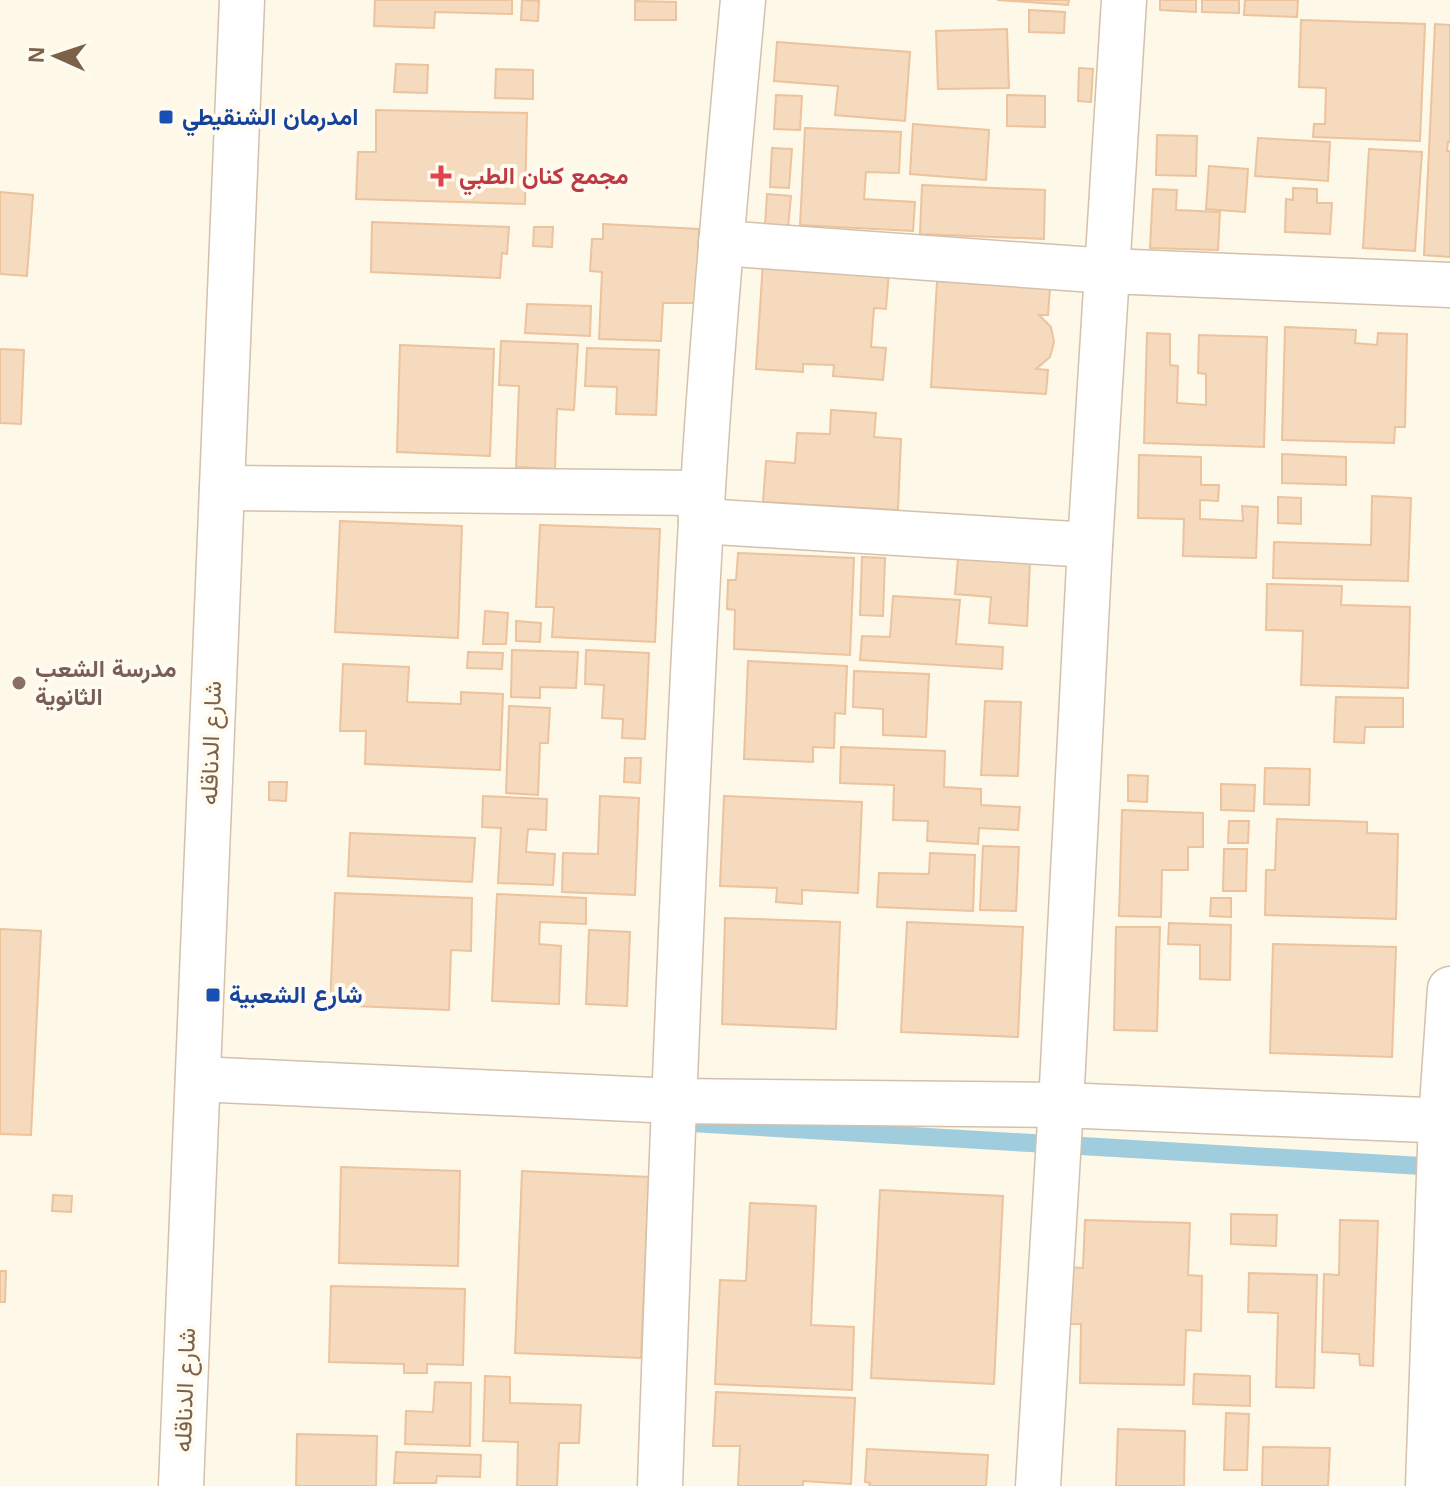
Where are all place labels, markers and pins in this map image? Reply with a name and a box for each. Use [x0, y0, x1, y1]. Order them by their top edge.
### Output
place label: امدرمان الشنقيطي [182, 103, 359, 137]
marker: امدرمان الشنقيطي [157, 108, 175, 126]
place label: مجمع كنان الطبي [459, 162, 628, 196]
marker: مجمع كنان الطبي [430, 165, 452, 187]
place label: مدرسة الشعب الثانوية [35, 655, 176, 712]
marker: مدرسة الشعب الثانوية [10, 674, 28, 692]
place label: شارع الشعبية [229, 981, 363, 1011]
marker: شارع الشعبية [204, 986, 222, 1004]

